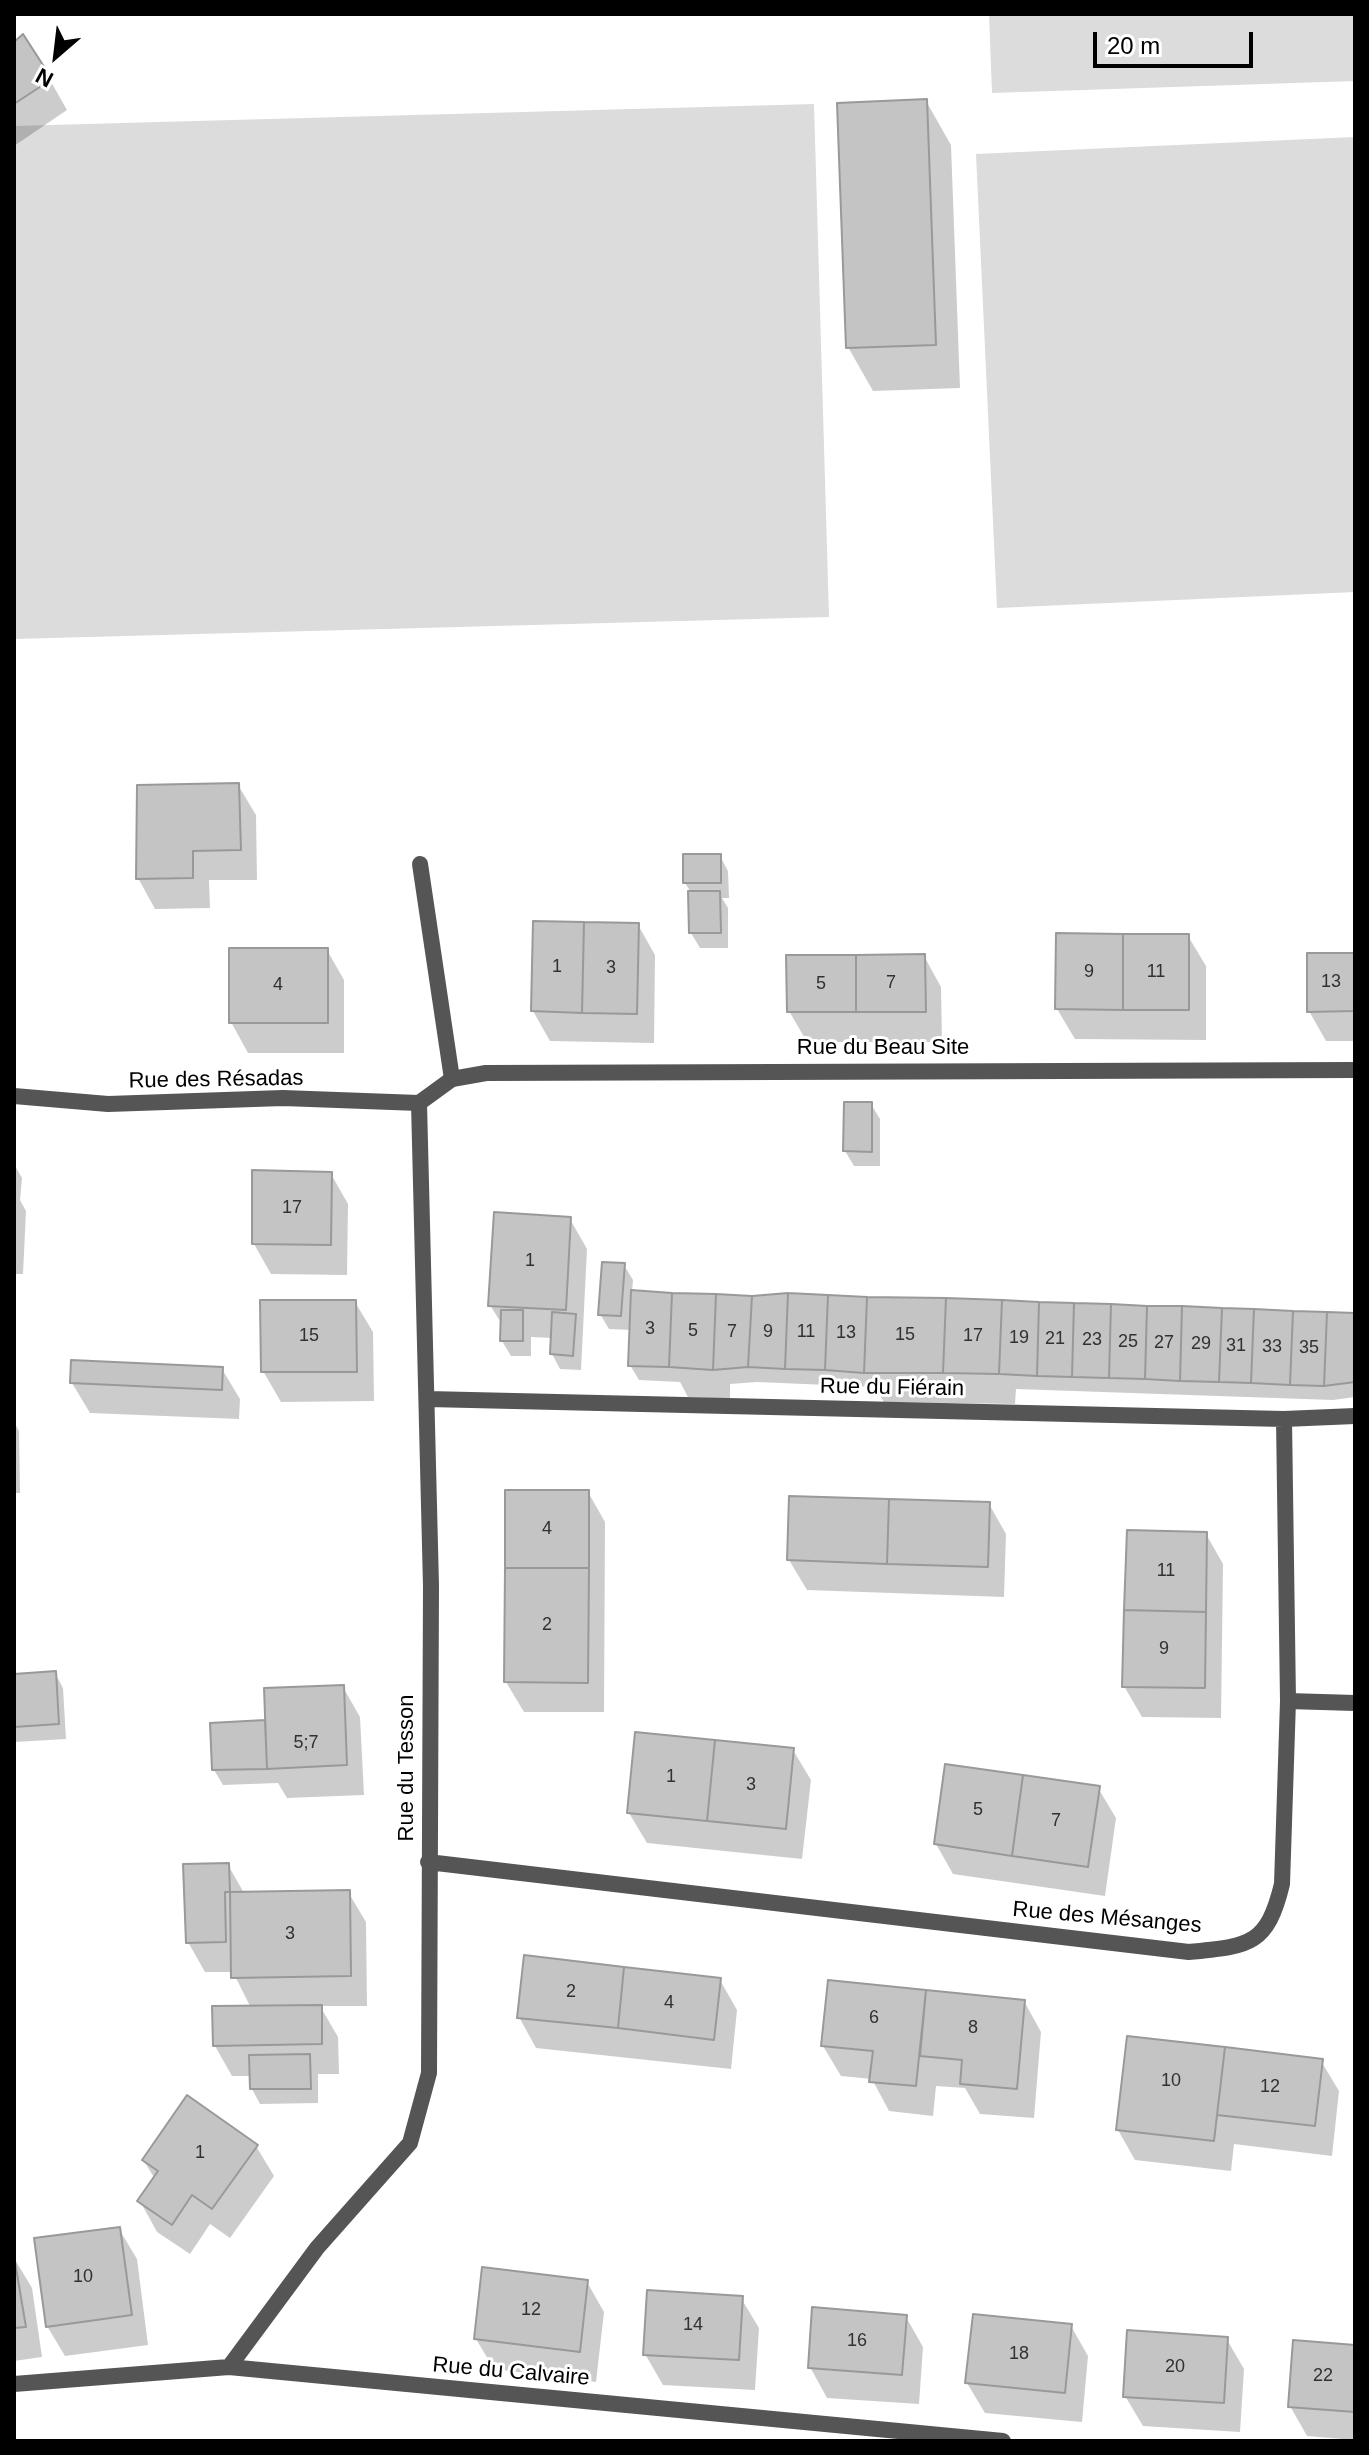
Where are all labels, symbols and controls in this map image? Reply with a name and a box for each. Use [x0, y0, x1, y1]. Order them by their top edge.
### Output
north arrow [16, 16, 96, 96]
scale bar [1097, 16, 1257, 66]
text: 20 m [1107, 32, 1160, 59]
text: N [32, 63, 57, 92]
house number: 1 [552, 956, 562, 978]
house number: 3 [606, 957, 616, 979]
house number: 9 [1084, 961, 1094, 983]
house number: 11 [1147, 961, 1165, 983]
house number: 13 [1321, 971, 1341, 993]
house number: 7 [886, 972, 896, 994]
house number: 5 [816, 973, 826, 995]
house number: 4 [273, 974, 283, 996]
street label: Rue du Beau Site [797, 1035, 969, 1061]
street label: Rue des Résadas [128, 1065, 304, 1095]
house number: 17 [282, 1197, 302, 1219]
house number: 1 [525, 1250, 535, 1272]
house number: 3 [645, 1318, 655, 1340]
house number: 5 [688, 1320, 698, 1342]
house number: 7 [727, 1321, 737, 1343]
house number: 9 [763, 1321, 773, 1343]
house number: 11 [797, 1321, 815, 1343]
house number: 13 [836, 1322, 856, 1344]
house number: 15 [895, 1324, 915, 1346]
house number: 15 [299, 1325, 319, 1347]
house number: 17 [963, 1325, 983, 1347]
house number: 19 [1009, 1327, 1029, 1349]
house number: 21 [1045, 1328, 1065, 1350]
house number: 23 [1082, 1329, 1102, 1351]
house number: 25 [1118, 1331, 1138, 1353]
house number: 27 [1154, 1332, 1174, 1354]
house number: 29 [1191, 1333, 1211, 1355]
house number: 31 [1226, 1335, 1246, 1357]
house number: 33 [1262, 1336, 1282, 1358]
house number: 35 [1299, 1337, 1319, 1359]
street label: Rue du Fiérain [820, 1374, 964, 1402]
house number: 4 [542, 1518, 552, 1540]
house number: 11 [1157, 1560, 1175, 1582]
house number: 2 [542, 1614, 552, 1636]
house number: 9 [1159, 1638, 1169, 1660]
street label: Rue du Tesson [394, 1695, 420, 1841]
house number: 5;7 [293, 1732, 319, 1754]
house number: 1 [666, 1766, 676, 1788]
house number: 3 [746, 1774, 756, 1796]
house number: 5 [973, 1799, 983, 1821]
house number: 7 [1051, 1810, 1061, 1832]
street label: Rue des Mésanges [1011, 1897, 1203, 1939]
house number: 3 [285, 1923, 295, 1945]
house number: 2 [566, 1981, 576, 2003]
house number: 4 [664, 1992, 674, 2014]
house number: 6 [869, 2007, 879, 2029]
house number: 8 [968, 2017, 978, 2039]
house number: 10 [1161, 2070, 1181, 2092]
house number: 12 [1260, 2076, 1280, 2098]
house number: 1 [195, 2142, 205, 2164]
house number: 10 [73, 2266, 93, 2288]
house number: 12 [521, 2299, 541, 2321]
house number: 14 [683, 2314, 703, 2336]
house number: 16 [847, 2330, 867, 2352]
house number: 18 [1009, 2343, 1029, 2365]
street label: Rue du Calvaire [431, 2352, 591, 2392]
house number: 20 [1165, 2356, 1185, 2378]
house number: 22 [1313, 2365, 1333, 2387]

